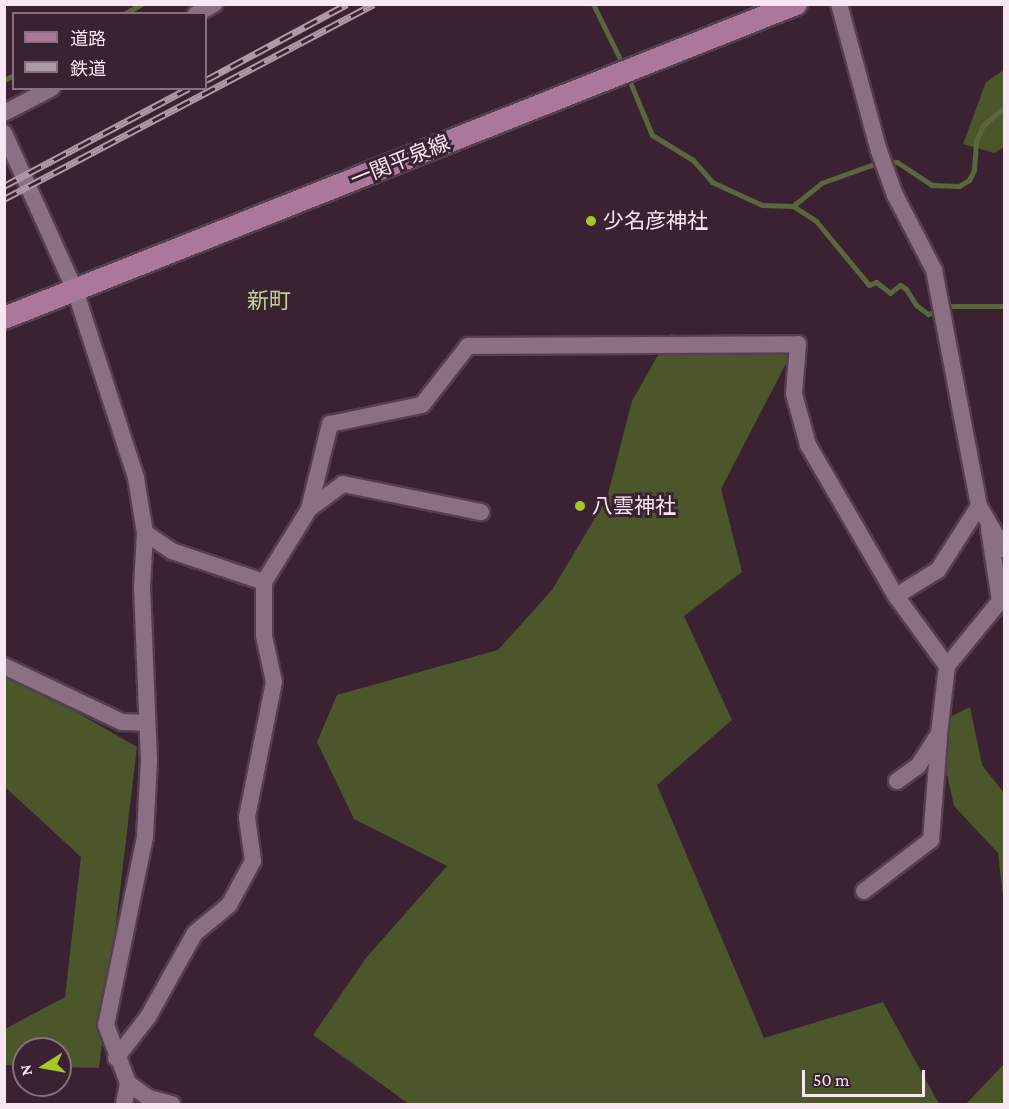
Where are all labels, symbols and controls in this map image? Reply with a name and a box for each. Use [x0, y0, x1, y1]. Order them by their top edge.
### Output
legend [12, 12, 207, 90]
text: 道路 [70, 29, 106, 49]
text: 鉄道 [70, 59, 106, 79]
street label: 一関平泉線 [347, 130, 453, 192]
place label: 少名彦神社 [603, 208, 708, 234]
marker: 少名彦神社 [584, 214, 598, 228]
district label: 新町 [247, 288, 291, 314]
place label: 八雲神社 [592, 493, 676, 519]
marker: 八雲神社 [573, 499, 587, 513]
north arrow [12, 1037, 72, 1097]
scale bar [805, 1058, 928, 1096]
text: N [16, 1063, 35, 1077]
text: 50 m [813, 1070, 850, 1090]

